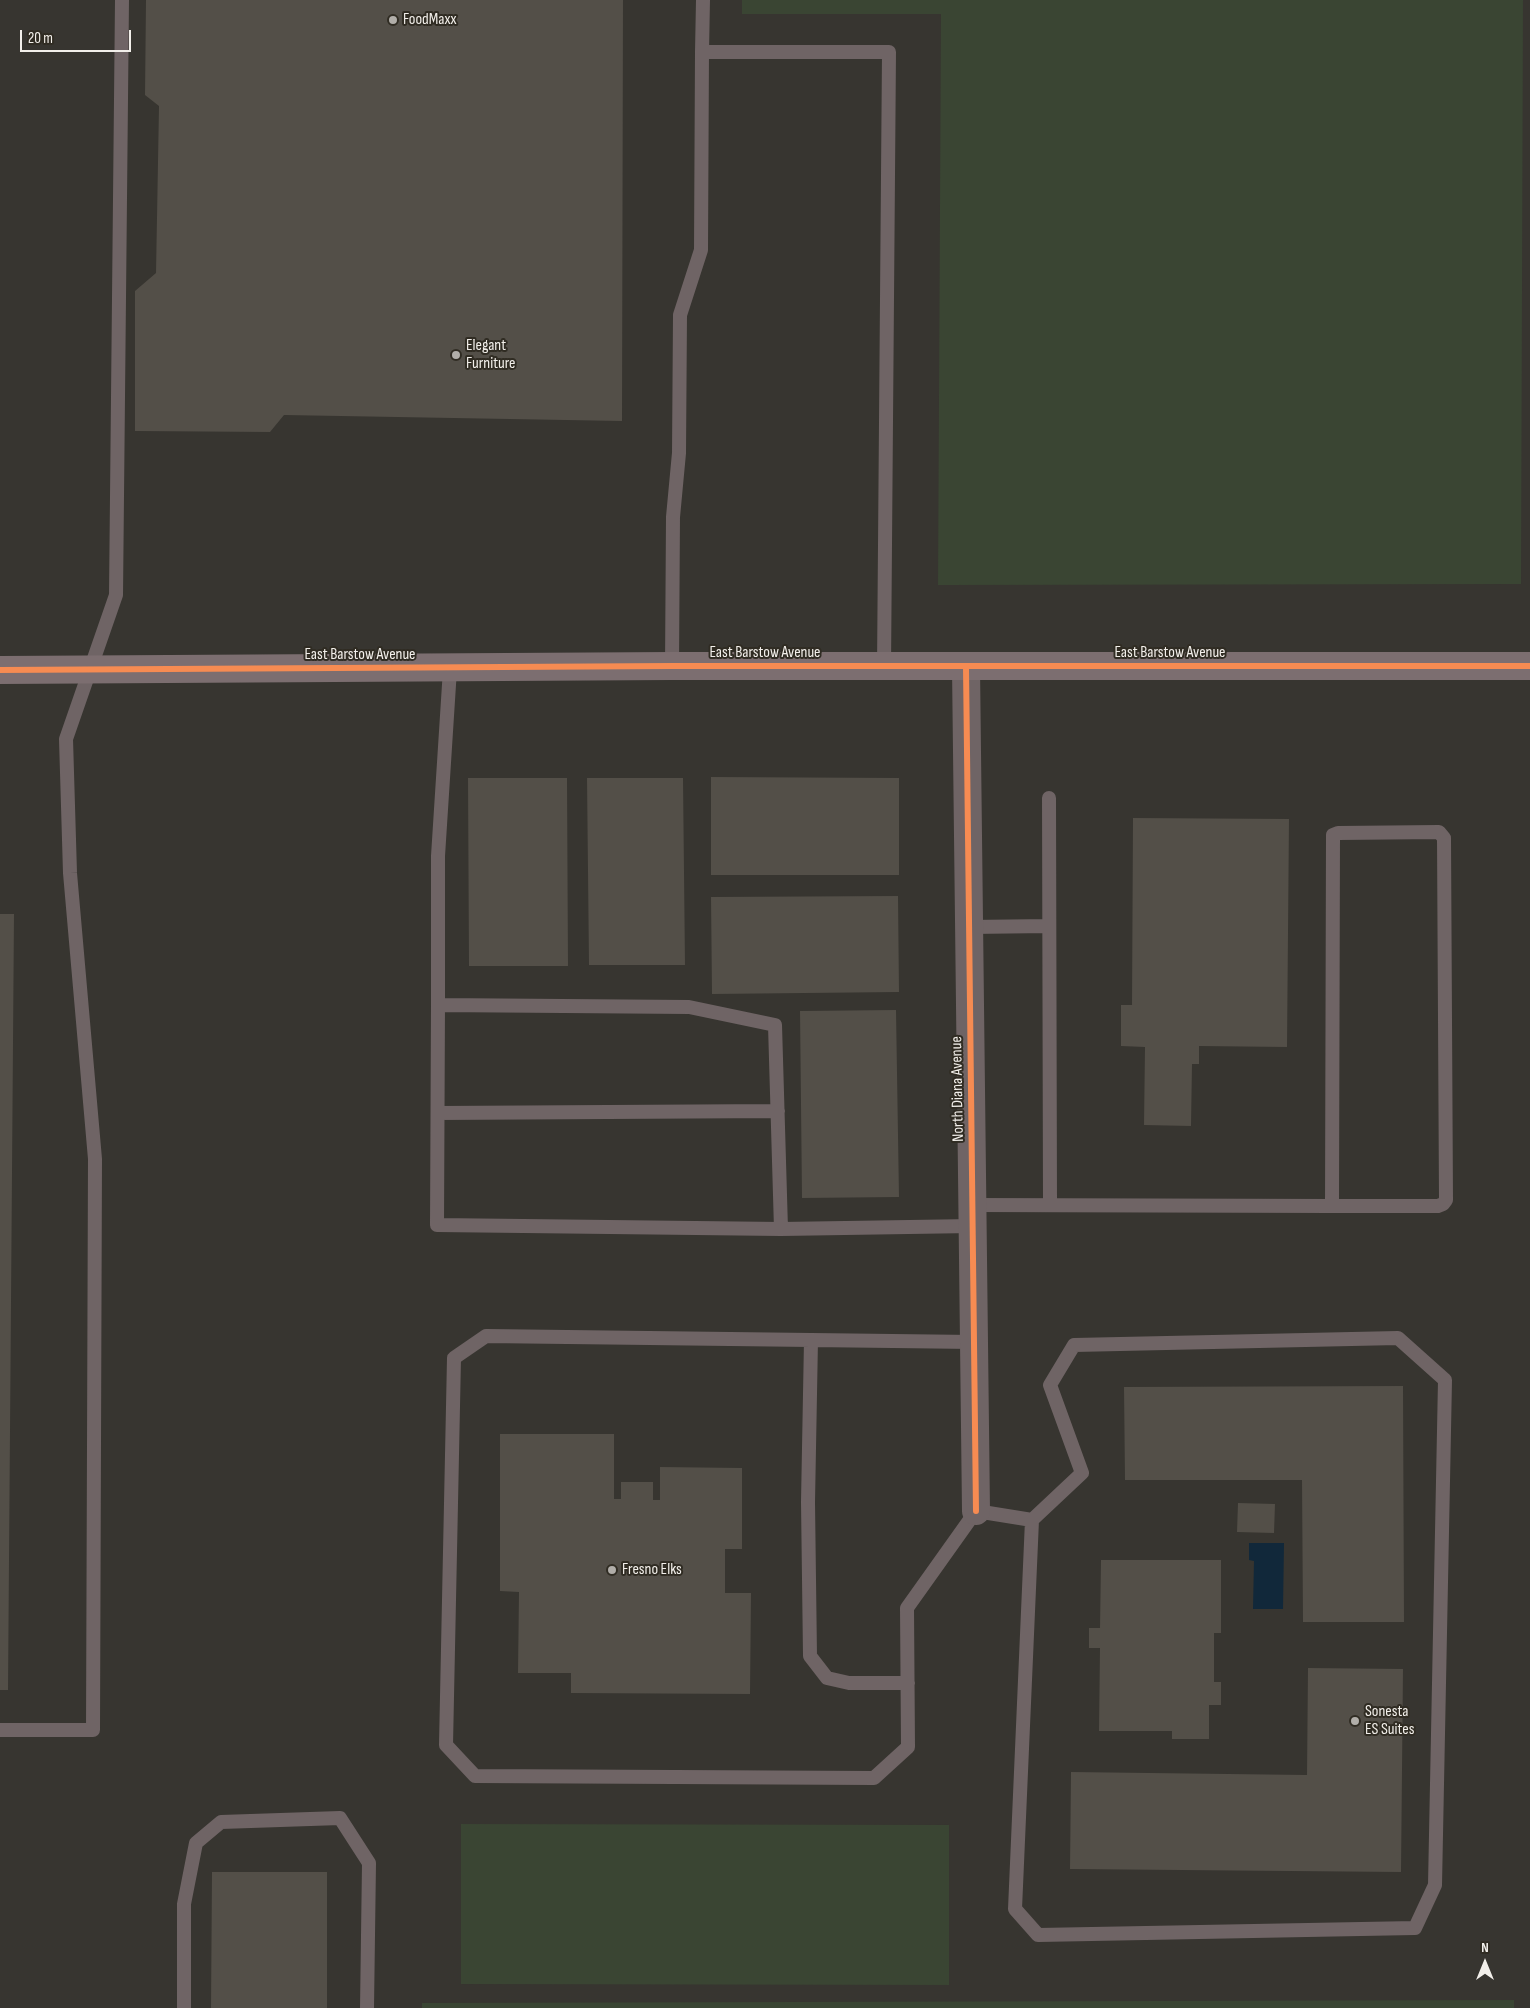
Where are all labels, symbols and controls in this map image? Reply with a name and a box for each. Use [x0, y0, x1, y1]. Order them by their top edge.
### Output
place label: FoodMaxx [403, 10, 456, 30]
marker: FoodMaxx [387, 14, 399, 26]
scale bar [22, 20, 134, 52]
text: 20 m [28, 29, 53, 48]
place label: Elegant Furniture [466, 336, 515, 374]
marker: Elegant Furniture [450, 349, 462, 361]
street label: East Barstow Avenue [709, 643, 821, 663]
street label: East Barstow Avenue [1114, 643, 1226, 663]
street label: East Barstow Avenue [304, 645, 416, 665]
street label: North Diana Avenue [947, 1036, 969, 1142]
place label: Fresno Elks [622, 1560, 682, 1580]
marker: Fresno Elks [606, 1564, 618, 1576]
place label: Sonesta ES Suites [1365, 1702, 1414, 1740]
marker: Sonesta ES Suites [1349, 1715, 1361, 1727]
north arrow [1460, 1938, 1510, 1988]
text: N [1481, 1939, 1489, 1956]

